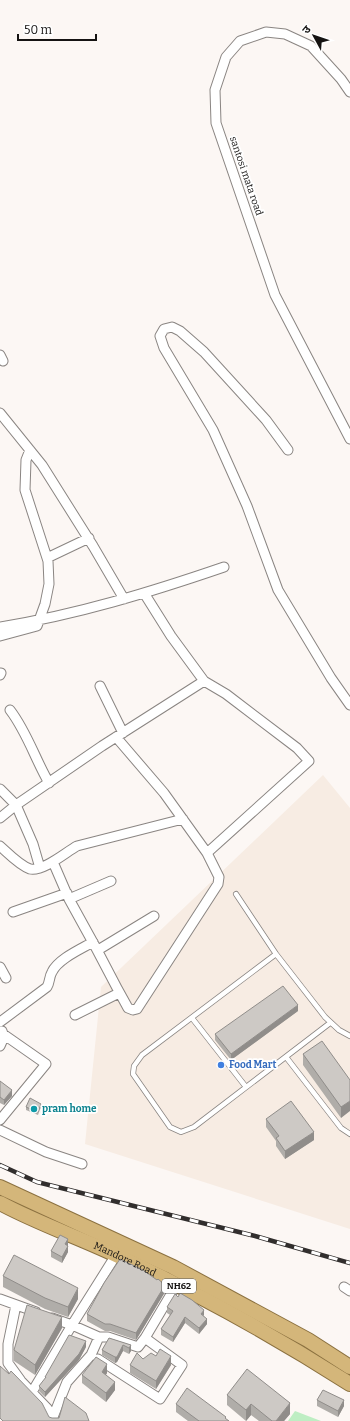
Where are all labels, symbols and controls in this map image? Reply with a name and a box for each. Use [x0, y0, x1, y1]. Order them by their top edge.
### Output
scale bar [18, 16, 96, 42]
north arrow [294, 16, 334, 56]
text: 50 m [24, 23, 53, 37]
text: उ [300, 23, 314, 37]
street label: santosi mata road [227, 135, 265, 217]
place label: Food Mart [229, 1059, 276, 1071]
marker: Food Mart [216, 1060, 226, 1070]
place label: pram home [42, 1103, 97, 1115]
marker: pram home [29, 1104, 39, 1114]
street label: Mandore Road [92, 1240, 158, 1279]
road number: NH62 [162, 1279, 196, 1293]

